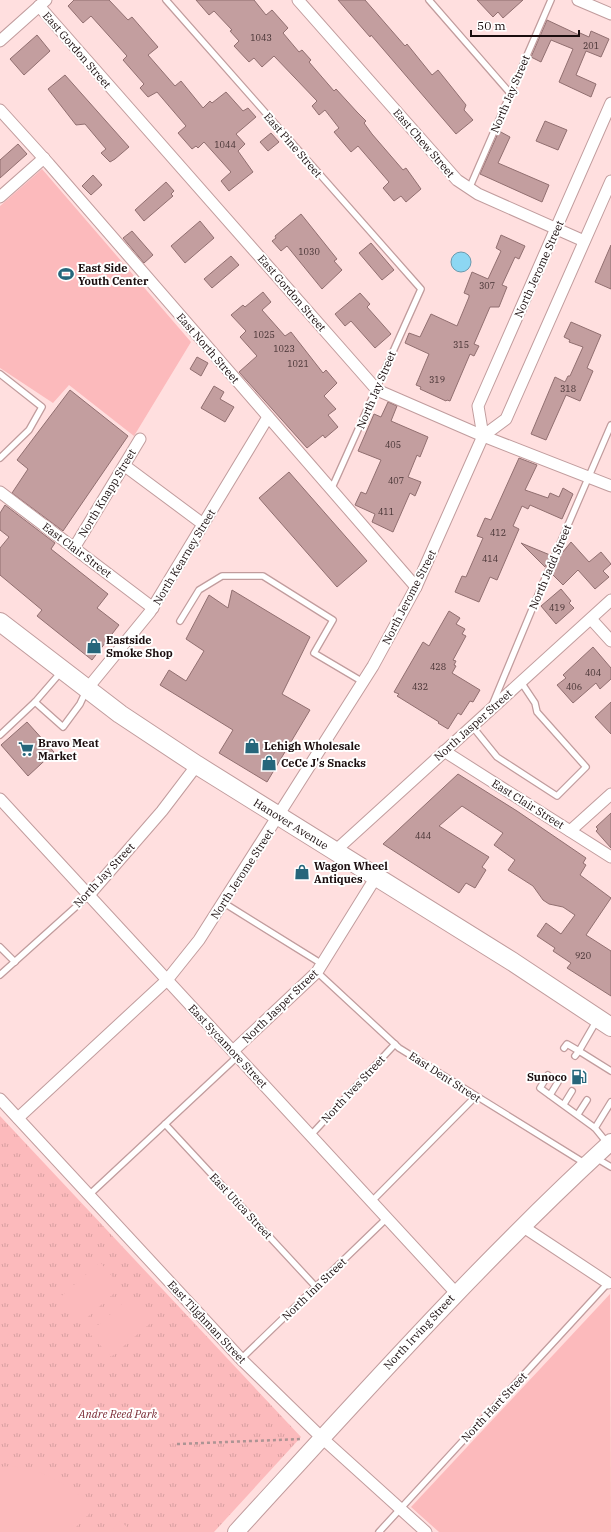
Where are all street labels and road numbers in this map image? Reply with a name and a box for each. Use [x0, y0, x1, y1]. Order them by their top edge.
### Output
street label: East Gordon Street [40, 9, 114, 91]
street label: North Jay Street [487, 53, 533, 135]
street label: East Chew Street [390, 106, 458, 180]
street label: East Pine Street [261, 110, 325, 180]
street label: North Jerome Street [511, 218, 567, 320]
street label: East Gordon Street [255, 252, 329, 334]
street label: East North Street [174, 310, 242, 386]
street label: North Jay Street [353, 349, 399, 431]
street label: North Knapp Street [75, 446, 139, 540]
street label: North Kearney Street [150, 506, 218, 608]
street label: East Clair Street [40, 519, 114, 581]
street label: North Jadd Street [526, 522, 574, 612]
street label: North Jerome Street [379, 547, 439, 647]
street label: North Jasper Street [431, 686, 515, 764]
street label: East Clair Street [489, 776, 567, 832]
street label: Hanover Avenue [251, 795, 331, 853]
street label: North Jerome Street [208, 826, 276, 922]
street label: North Jay Street [71, 840, 138, 910]
street label: North Jasper Street [239, 966, 321, 1046]
street label: East Sycamore Street [186, 1001, 271, 1091]
street label: East Dent Street [406, 1049, 484, 1105]
street label: North Ives Street [318, 1052, 388, 1126]
street label: East Utica Street [207, 1170, 275, 1242]
street label: North Inn Street [279, 1255, 349, 1323]
street label: East Tilghman Street [165, 1278, 249, 1367]
street label: North Irving Street [381, 1291, 458, 1373]
street label: North Hart Street [458, 1369, 530, 1445]

